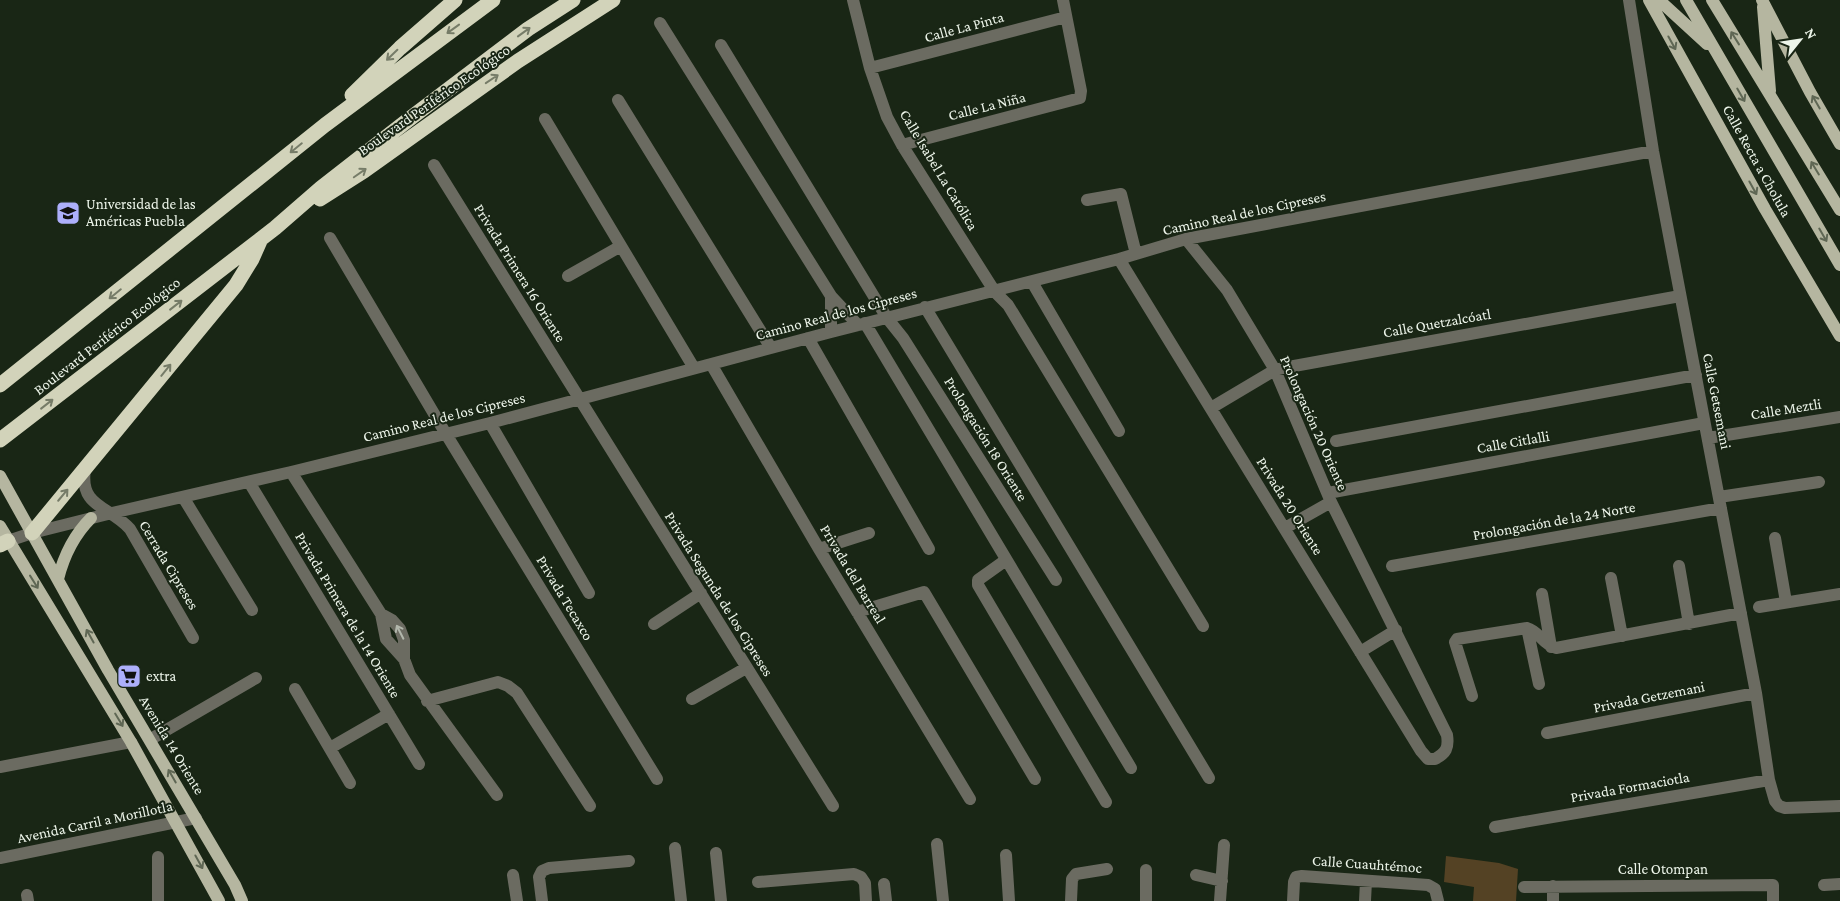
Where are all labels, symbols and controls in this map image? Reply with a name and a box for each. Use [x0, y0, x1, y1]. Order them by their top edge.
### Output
street label: Calle La Pinta [923, 9, 1006, 45]
north arrow [1775, 15, 1825, 65]
one-way arrow [447, 23, 460, 34]
text: N [1802, 25, 1821, 42]
one-way arrow [517, 27, 531, 37]
one-way arrow [1730, 31, 1740, 45]
one-way arrow [1668, 35, 1678, 49]
street label: Boulevard Periférico Ecológico [355, 41, 513, 159]
one-way arrow [386, 49, 398, 62]
one-way arrow [485, 74, 499, 84]
one-way arrow [1736, 87, 1746, 102]
street label: Calle La Niña [947, 89, 1027, 123]
one-way arrow [1810, 95, 1820, 109]
street label: Calle Recta a Cholula [1720, 102, 1794, 220]
street label: Calle Isabel La Católica [897, 107, 981, 233]
one-way arrow [289, 143, 303, 153]
one-way arrow [1809, 161, 1819, 175]
one-way arrow [353, 168, 367, 178]
one-way arrow [1749, 180, 1758, 195]
street label: Camino Real de los Cipreses [1161, 188, 1327, 239]
place label: Universidad de las Américas Puebla [86, 196, 196, 229]
school or university icon: Universidad de las Américas Puebla [55, 200, 81, 226]
street label: Privada Primera 16 Oriente [471, 201, 569, 345]
one-way arrow [1818, 228, 1828, 242]
street label: Boulevard Periférico Ecológico [31, 274, 184, 399]
street label: Camino Real de los Cipreses [754, 285, 919, 344]
one-way arrow [108, 288, 121, 299]
one-way arrow [169, 299, 182, 310]
street label: Calle Quetzalcóatl [1382, 306, 1492, 340]
street label: Calle Getsemani [1700, 352, 1734, 450]
street label: Prolongación 20 Oriente [1276, 353, 1351, 494]
one-way arrow [161, 364, 172, 377]
street label: Prolongación 18 Oriente [940, 374, 1031, 505]
street label: Camino Real de los Cipreses [361, 389, 527, 446]
street label: Calle Meztli [1750, 396, 1822, 422]
one-way arrow [40, 399, 53, 410]
street label: Calle Citlalli [1475, 428, 1551, 456]
street label: Privada 20 Oriente [1254, 454, 1327, 558]
one-way arrow [58, 489, 69, 502]
street label: Prolongación de la 24 Norte [1472, 499, 1637, 544]
street label: Privada Segunda de los Cipreses [661, 509, 776, 680]
street label: Cerrada Cipreses [135, 518, 202, 613]
street label: Privada del Barreal [817, 522, 889, 626]
street label: Privada Primera de la 14 Oriente [292, 529, 404, 701]
street label: Privada Tecaxco [533, 553, 597, 643]
one-way arrow [30, 574, 40, 588]
one-way arrow [395, 625, 405, 640]
one-way arrow [84, 629, 94, 643]
supermarket icon: extra [116, 663, 142, 689]
place label: extra [146, 668, 176, 684]
street label: Privada Getzemani [1592, 678, 1706, 716]
street label: Avenida 14 Oriente [136, 693, 208, 798]
one-way arrow [114, 713, 124, 727]
one-way arrow [166, 769, 176, 783]
street label: Privada Formaciotla [1569, 769, 1691, 805]
street label: Avenida Carril a Morillotla [16, 798, 174, 846]
street label: Calle Cuauhtémoc [1312, 852, 1423, 876]
one-way arrow [194, 854, 204, 869]
street label: Calle Otompan [1618, 861, 1708, 878]

